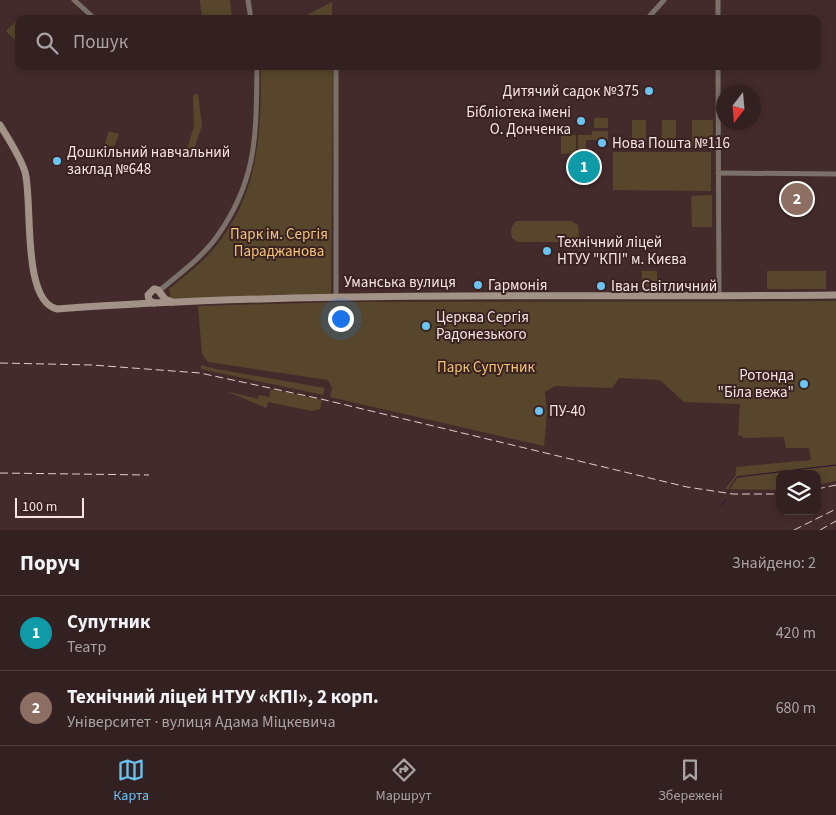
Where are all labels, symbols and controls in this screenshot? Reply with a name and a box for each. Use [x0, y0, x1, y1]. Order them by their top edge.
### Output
search box [15, 15, 821, 70]
icon: search [33, 29, 61, 57]
text: Пошук [73, 29, 128, 56]
place label: Дитячий садок №375 [503, 81, 639, 102]
marker: Дитячий садок №375 [643, 85, 655, 97]
north arrow [716, 85, 761, 130]
place label: Бібліотека імені О. Донченка [466, 102, 571, 140]
marker: Бібліотека імені О. Донченка [575, 115, 587, 127]
place label: Нова Пошта №116 [612, 133, 730, 154]
marker: Нова Пошта №116 [596, 137, 608, 149]
place label: Дошкільний навчальний заклад №648 [67, 142, 230, 180]
pin: 1 [568, 148, 600, 186]
marker: Дошкільний навчальний заклад №648 [51, 155, 63, 167]
pin: 2 [781, 180, 813, 218]
park label: Парк ім. Сергія Параджанова [230, 224, 328, 262]
place label: Технічний ліцей НТУУ "КПІ" м. Києва [557, 232, 686, 270]
marker: Технічний ліцей НТУУ "КПІ" м. Києва [541, 245, 553, 257]
street label: Уманська вулиця [344, 272, 456, 293]
place label: Гармонія [488, 275, 547, 296]
place label: Іван Світличний [611, 276, 717, 297]
marker: Гармонія [472, 279, 484, 291]
marker: Іван Світличний [595, 280, 607, 292]
your location [328, 306, 354, 332]
place label: Церква Сергія Радонезького [436, 307, 529, 345]
marker: Церква Сергія Радонезького [420, 320, 432, 332]
park label: Парк Супутник [437, 357, 536, 378]
place label: Ротонда "Біла вежа" [718, 365, 794, 403]
marker: Ротонда "Біла вежа" [798, 378, 810, 390]
place label: ПУ-40 [549, 401, 585, 422]
marker: ПУ-40 [533, 405, 545, 417]
map controls [776, 470, 821, 515]
button: layers [776, 470, 821, 515]
scale bar [15, 495, 84, 518]
text: 100 m [22, 497, 57, 517]
text: Поруч [20, 548, 80, 578]
text: Знайдено: 2 [732, 552, 816, 574]
text: Супутник [67, 609, 150, 636]
text: 1 [32, 622, 40, 644]
text: 420 m [776, 622, 816, 644]
text: Театр [67, 636, 106, 658]
text: Технічний ліцей НТУУ «КПІ», 2 корп. [67, 684, 379, 711]
text: 2 [32, 697, 40, 719]
text: 680 m [776, 697, 816, 719]
text: Університет · вулиця Адама Міцкевича [67, 711, 336, 733]
tab: Карта [113, 756, 149, 806]
tab: Маршрут [376, 756, 432, 806]
tab: Збережені [658, 756, 723, 806]

